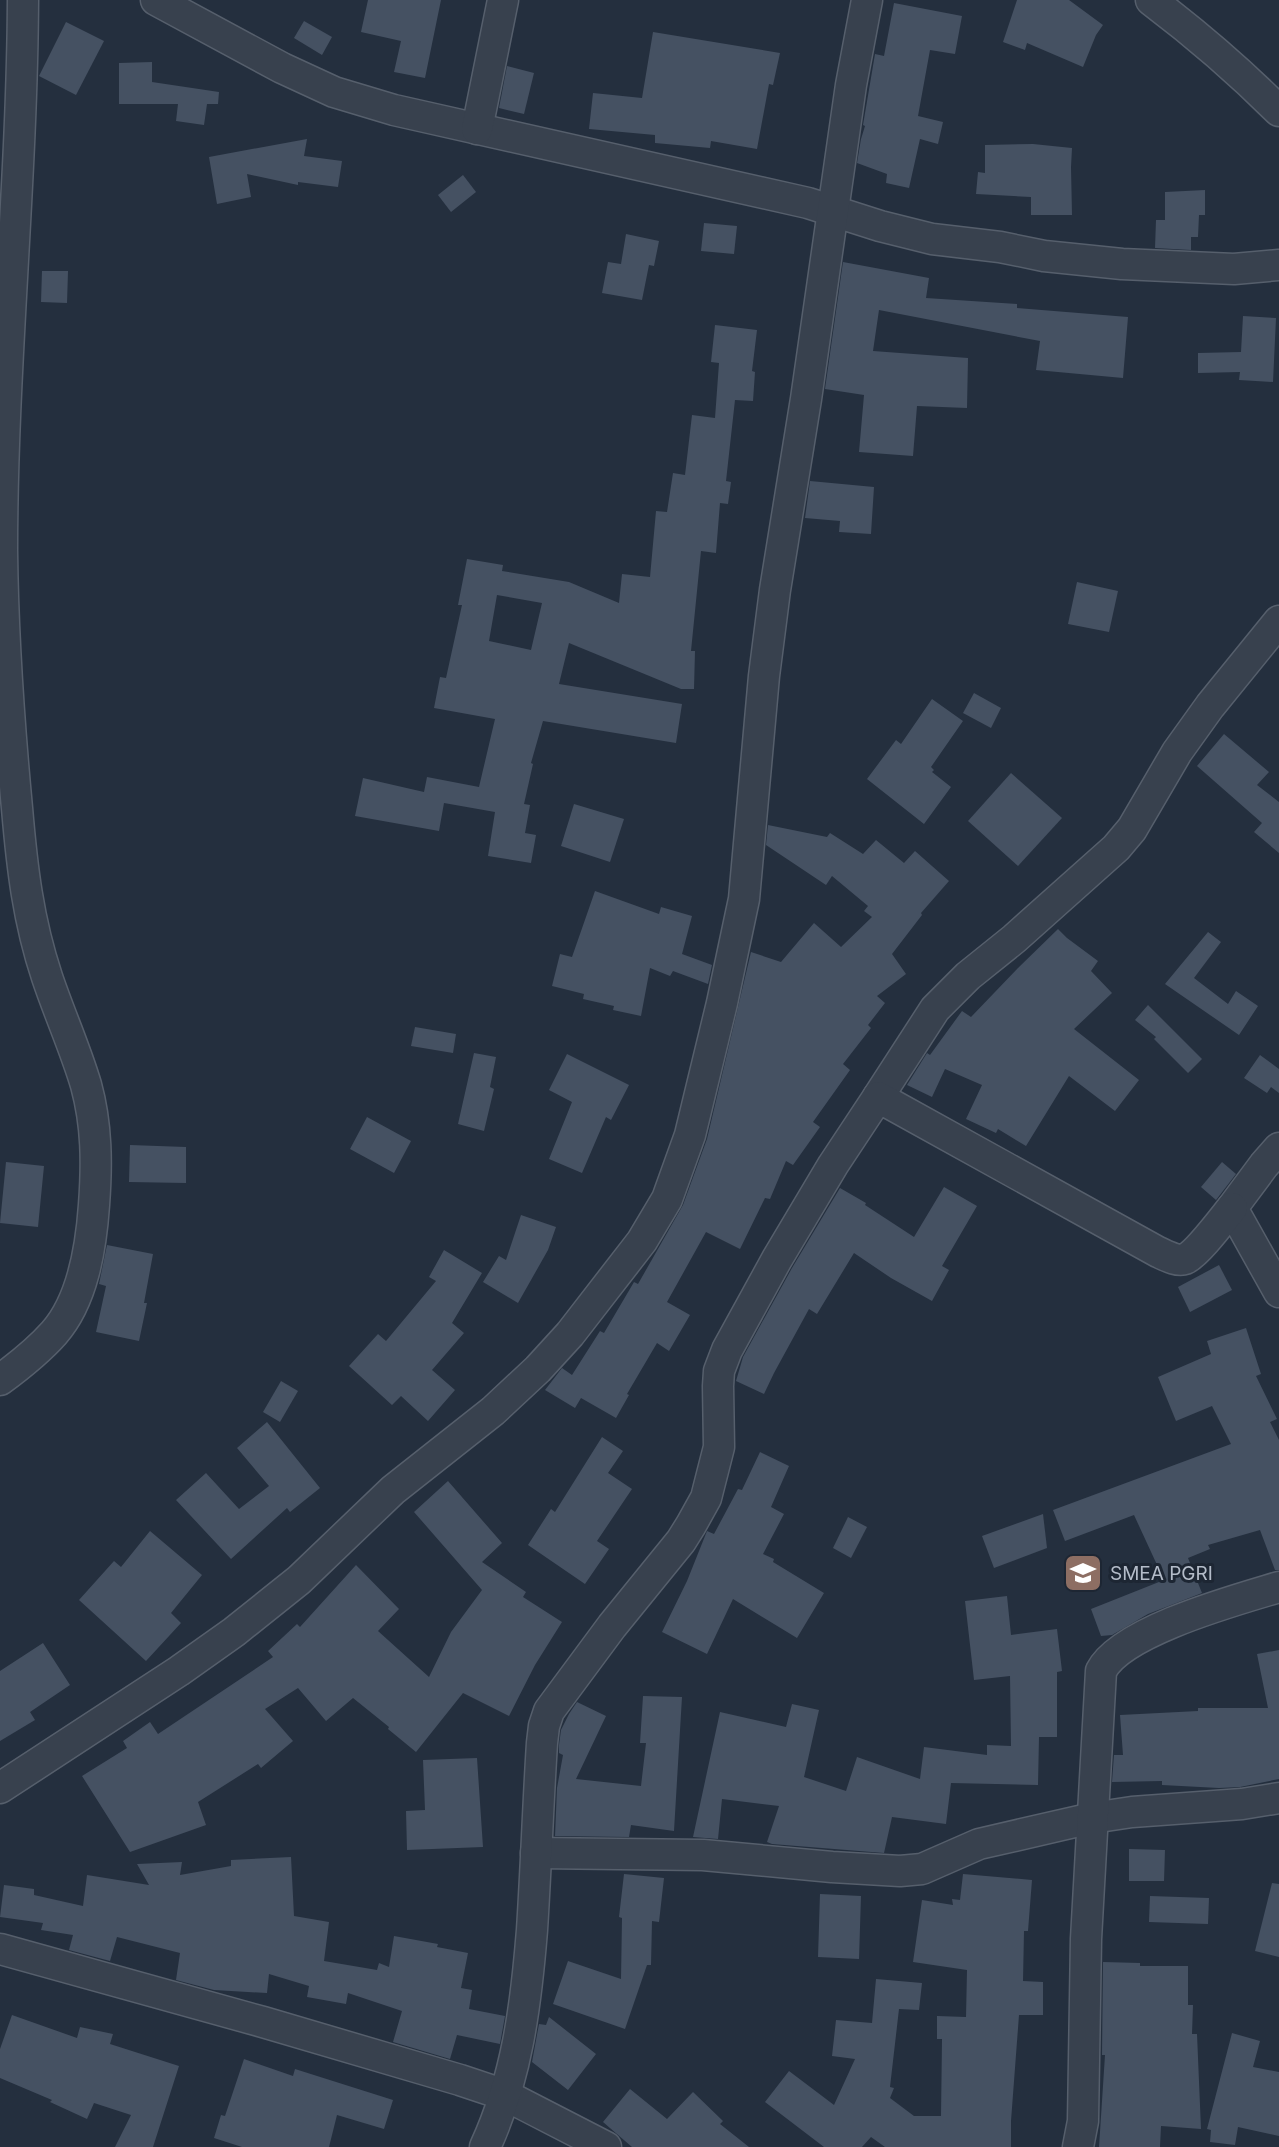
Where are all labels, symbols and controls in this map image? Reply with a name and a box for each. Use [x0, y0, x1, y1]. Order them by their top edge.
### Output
school or university icon: SMEA PGRI [1062, 1552, 1104, 1594]
place label: SMEA PGRI [1110, 1562, 1213, 1585]

